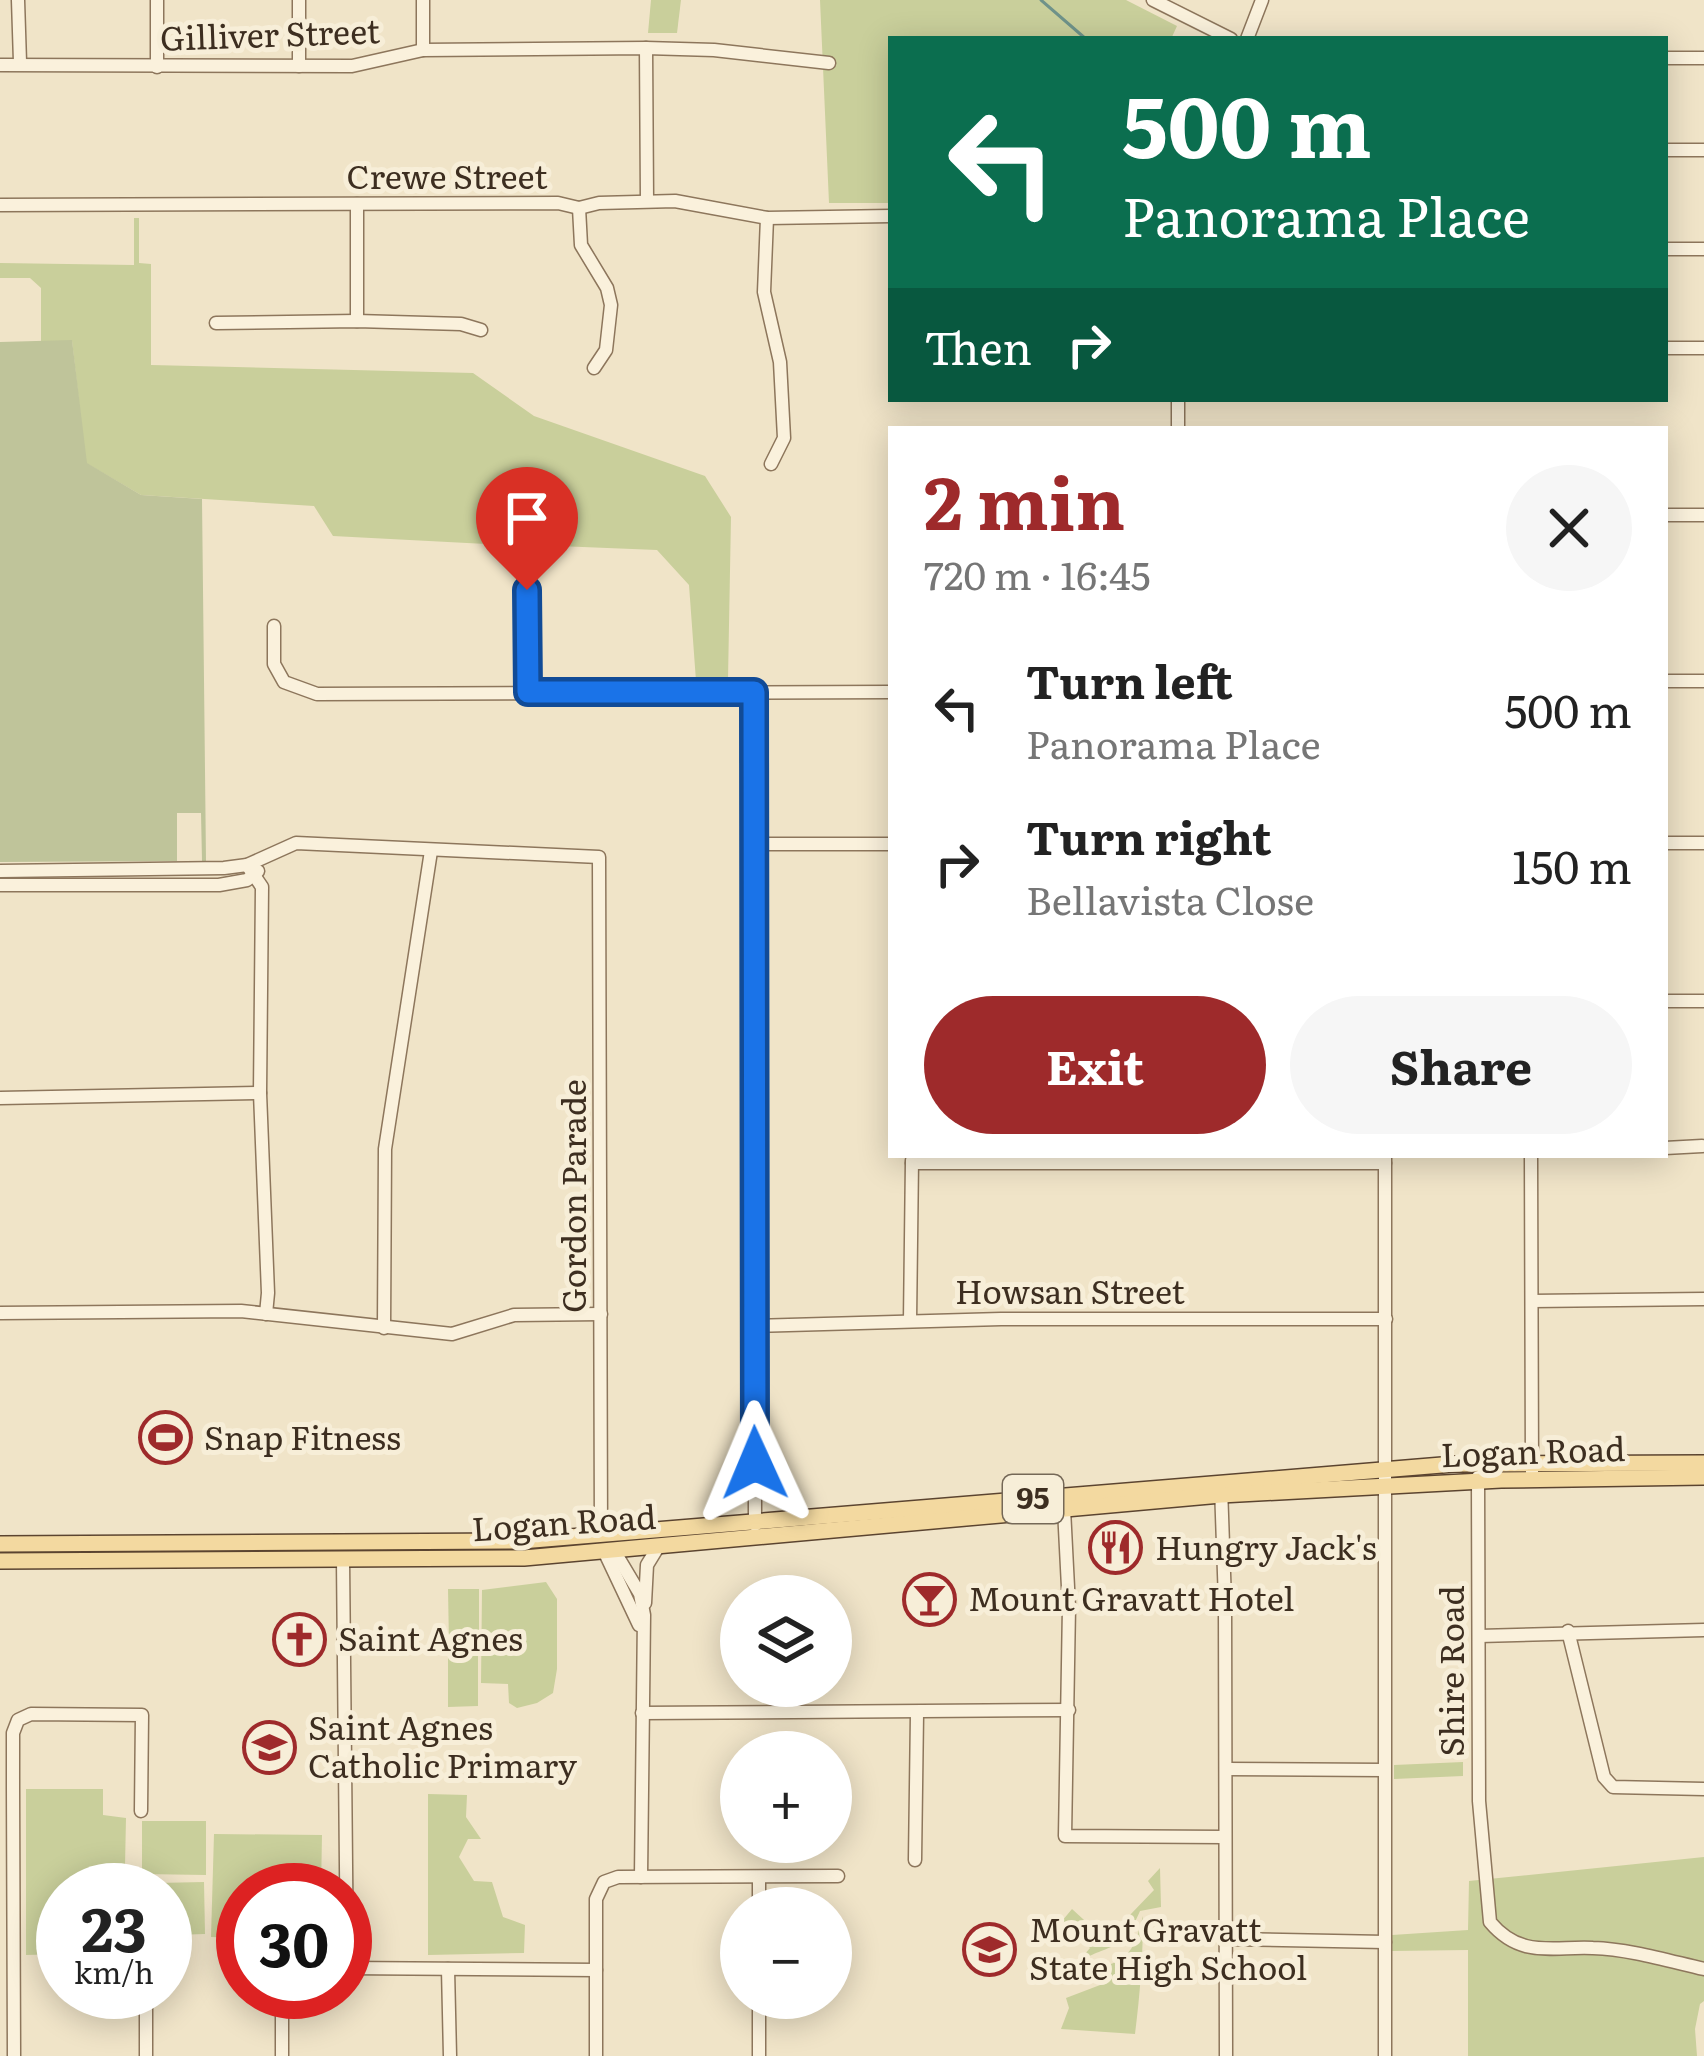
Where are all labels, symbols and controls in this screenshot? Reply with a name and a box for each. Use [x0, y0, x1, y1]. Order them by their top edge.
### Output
street label: Gilliver Street [159, 4, 381, 61]
text: 500 m [1122, 59, 1372, 184]
icon: left [924, 84, 1080, 240]
street label: Crewe Street [346, 150, 548, 199]
text: Panorama Place [1122, 173, 1530, 254]
text: Then [924, 312, 1032, 379]
icon: right [1056, 312, 1122, 378]
text: 2 min [924, 445, 1125, 552]
button: close [1506, 465, 1632, 591]
pin [476, 467, 578, 590]
icon: arrive [494, 485, 560, 551]
text: 720 m · 16:45 [924, 544, 1151, 602]
text: Turn left [1026, 646, 1233, 713]
icon: left [924, 675, 990, 741]
text: 500 m [1504, 675, 1632, 742]
text: Panorama Place [1026, 713, 1321, 771]
text: Turn right [1026, 802, 1272, 869]
icon: right [924, 831, 990, 897]
text: 150 m [1512, 831, 1632, 898]
text: Bellavista Close [1026, 869, 1314, 927]
button: Exit [924, 996, 1266, 1134]
button: Share [1290, 996, 1632, 1134]
street label: Gordon Parade [547, 1079, 596, 1313]
street label: Howsan Street [955, 1265, 1186, 1314]
position arrow [692, 1400, 818, 1526]
sports icon: Snap Fitness [137, 1410, 193, 1466]
place label: Snap Fitness [204, 1411, 401, 1460]
street label: Logan Road [1440, 1422, 1626, 1477]
road number: 95 [1003, 1475, 1063, 1523]
street label: Logan Road [470, 1490, 658, 1551]
restaurant icon: Hungry Jack's [1088, 1520, 1144, 1576]
place label: Hungry Jack's [1155, 1521, 1377, 1570]
bar icon: Mount Gravatt Hotel [901, 1571, 957, 1627]
place label: Mount Gravatt Hotel [968, 1572, 1294, 1621]
map controls [720, 1575, 852, 2019]
button: layers [720, 1575, 852, 1707]
street label: Shire Road [1425, 1585, 1474, 1757]
church icon: Saint Agnes [271, 1611, 327, 1667]
place label: Saint Agnes [338, 1612, 523, 1661]
place label: Saint Agnes Catholic Primary [308, 1701, 577, 1788]
school or university icon: Saint Agnes Catholic Primary [241, 1719, 297, 1775]
button: + [720, 1731, 852, 1863]
speed limit sign: 30 [216, 1863, 372, 2019]
text: 23 [81, 1881, 147, 1970]
button: − [720, 1887, 852, 2019]
place label: Mount Gravatt State High School [1029, 1903, 1307, 1990]
school or university icon: Mount Gravatt State High School [962, 1921, 1018, 1977]
text: km/h [74, 1949, 154, 1993]

